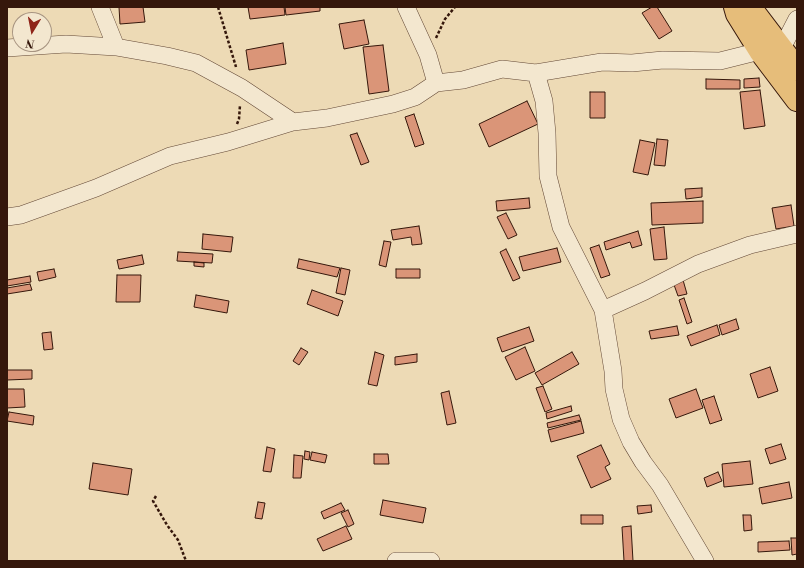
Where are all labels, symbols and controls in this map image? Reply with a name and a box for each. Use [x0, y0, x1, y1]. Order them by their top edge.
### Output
north arrow [12, 12, 52, 52]
text: N [25, 35, 36, 50]

